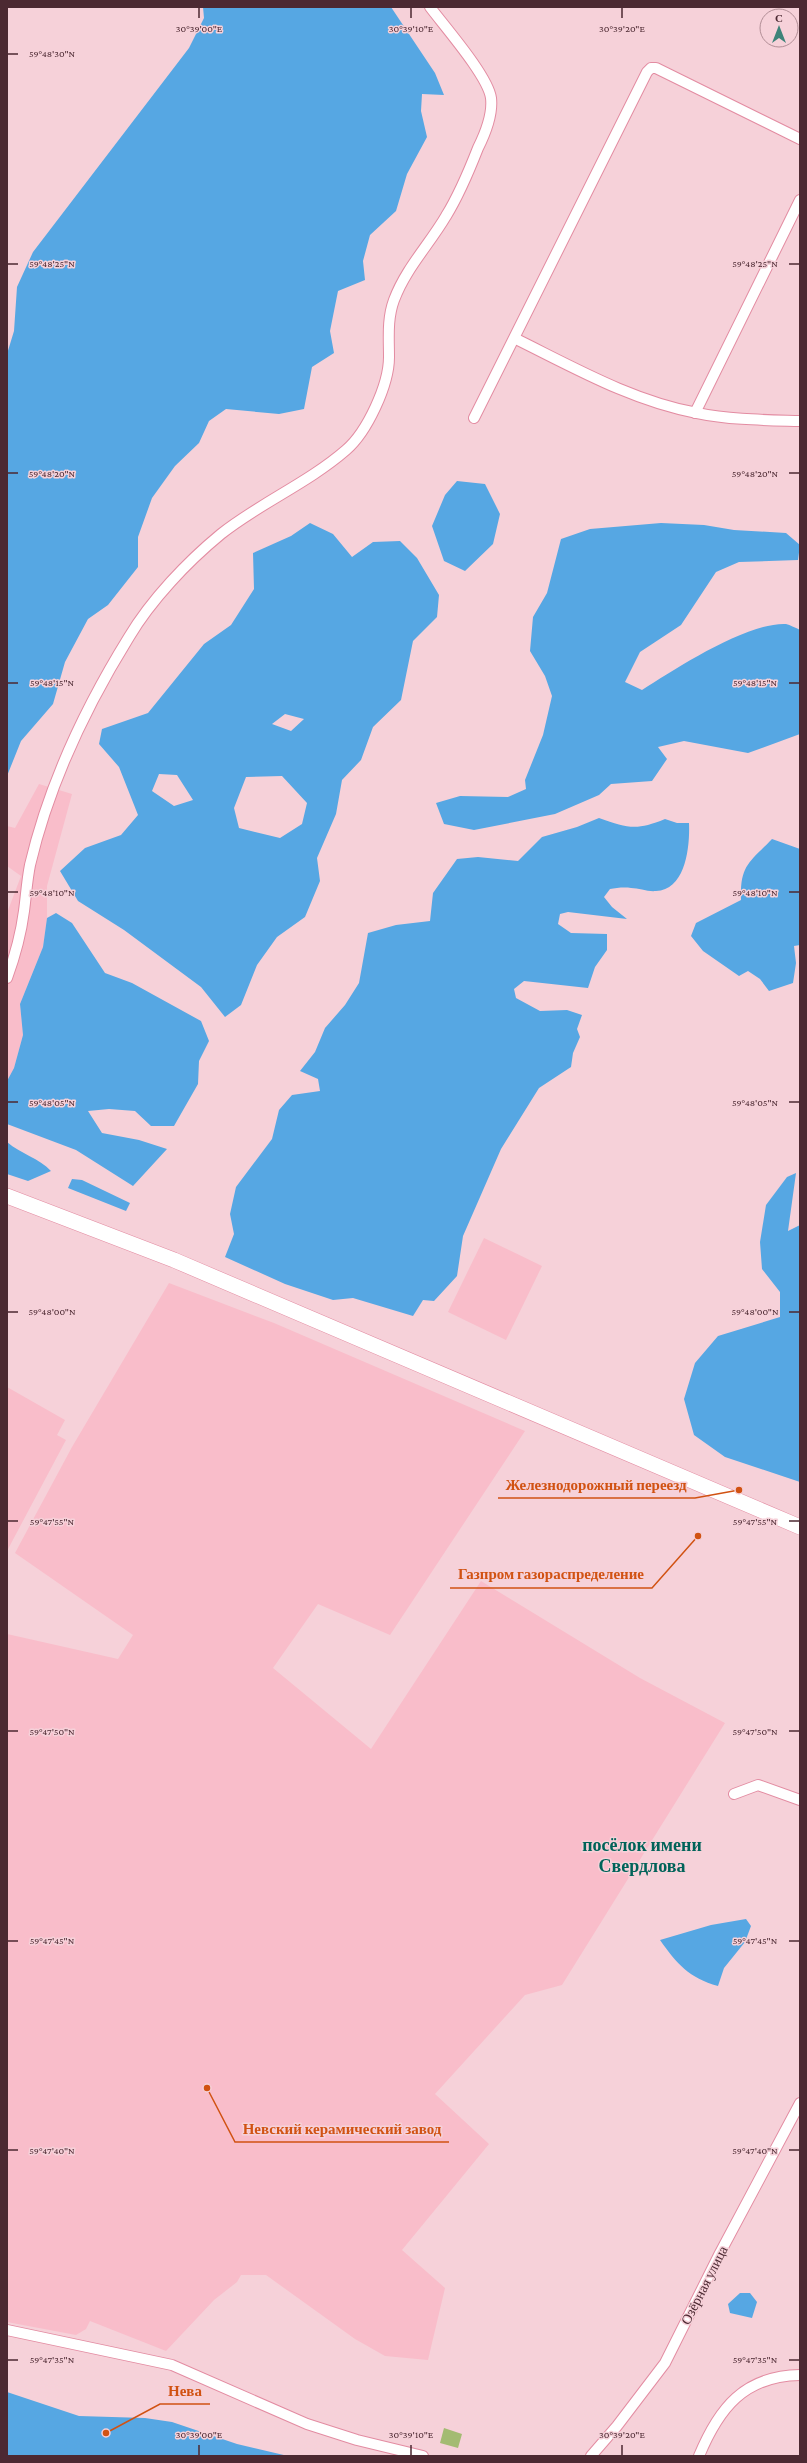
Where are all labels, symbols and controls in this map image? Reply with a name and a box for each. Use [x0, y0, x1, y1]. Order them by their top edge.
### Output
north arrow [759, 8, 799, 48]
text: С [775, 12, 783, 24]
text: 30°39'00"E [176, 23, 223, 34]
text: 30°39'10"E [389, 23, 434, 34]
text: 30°39'20"E [599, 23, 645, 34]
text: 59°48'30"N [29, 48, 76, 59]
text: 59°48'25"N [29, 258, 75, 269]
text: 59°48'25"N [732, 258, 778, 269]
text: 59°48'20"N [29, 468, 76, 479]
text: 59°48'20"N [732, 468, 779, 479]
text: 59°48'15"N [30, 677, 75, 688]
text: 59°48'15"N [733, 677, 778, 688]
text: 59°48'10"N [29, 887, 75, 898]
text: 59°48'10"N [732, 887, 778, 898]
text: 59°48'05"N [29, 1097, 76, 1108]
text: 59°48'05"N [732, 1097, 779, 1108]
text: 59°48'00"N [28, 1306, 76, 1317]
text: 59°48'00"N [731, 1306, 779, 1317]
callout: Железнодорожный переезд [498, 1471, 695, 1498]
text: Железнодорожный переезд [505, 1477, 687, 1493]
text: 59°47'55"N [30, 1516, 75, 1527]
text: 59°47'55"N [733, 1516, 778, 1527]
callout: Газпром газораспределение [450, 1561, 652, 1588]
text: Газпром газораспределение [458, 1566, 644, 1582]
text: 59°47'50"N [29, 1726, 75, 1737]
text: 59°47'50"N [732, 1726, 778, 1737]
district label: посёлок имени Свердлова [582, 1835, 702, 1876]
text: 59°47'45"N [30, 1935, 75, 1946]
text: 59°47'45"N [733, 1935, 778, 1946]
callout: Невский керамический завод [235, 2115, 449, 2142]
text: Невский керамический завод [243, 2121, 442, 2137]
text: 59°47'40"N [29, 2145, 75, 2156]
text: 59°47'40"N [732, 2145, 778, 2156]
street label: Озёрная улица [677, 2242, 731, 2327]
text: 59°47'35"N [30, 2354, 75, 2365]
text: 59°47'35"N [733, 2354, 778, 2365]
callout: Нева [160, 2377, 210, 2404]
text: Нева [168, 2383, 202, 2399]
text: 30°39'00"E [176, 2429, 223, 2440]
text: 30°39'10"E [389, 2429, 434, 2440]
text: 30°39'20"E [599, 2429, 645, 2440]

